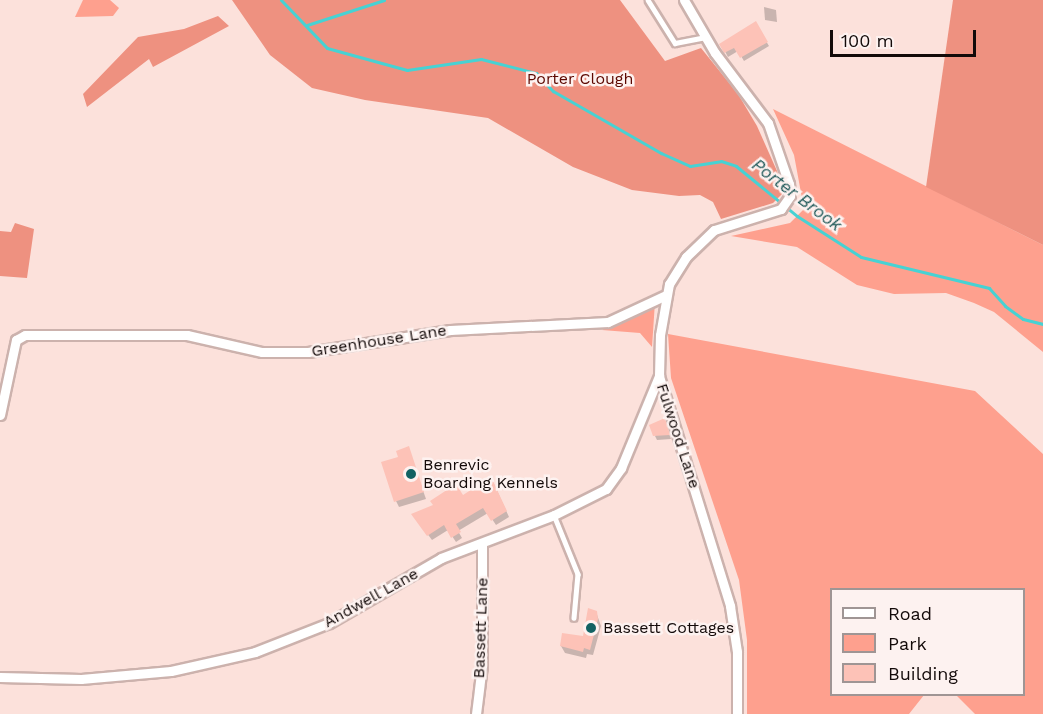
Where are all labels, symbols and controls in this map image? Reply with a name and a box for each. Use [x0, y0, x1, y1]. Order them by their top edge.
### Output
scale bar [833, 18, 978, 56]
text: 100 m [841, 30, 894, 51]
park label: Porter Clough [527, 69, 633, 89]
water label: Porter Brook [747, 154, 847, 236]
street label: Greenhouse Lane [310, 321, 448, 361]
street label: Fulwood Lane [652, 381, 704, 491]
place label: Benrevic Boarding Kennels [423, 455, 558, 493]
marker: Benrevic Boarding Kennels [404, 467, 418, 481]
street label: Andwell Lane [320, 564, 422, 632]
street label: Bassett Lane [470, 577, 492, 679]
legend [830, 588, 1025, 696]
text: Road [888, 603, 932, 624]
place label: Bassett Cottages [603, 618, 734, 638]
marker: Bassett Cottages [584, 621, 598, 635]
text: Park [888, 633, 927, 654]
text: Building [888, 663, 958, 684]

